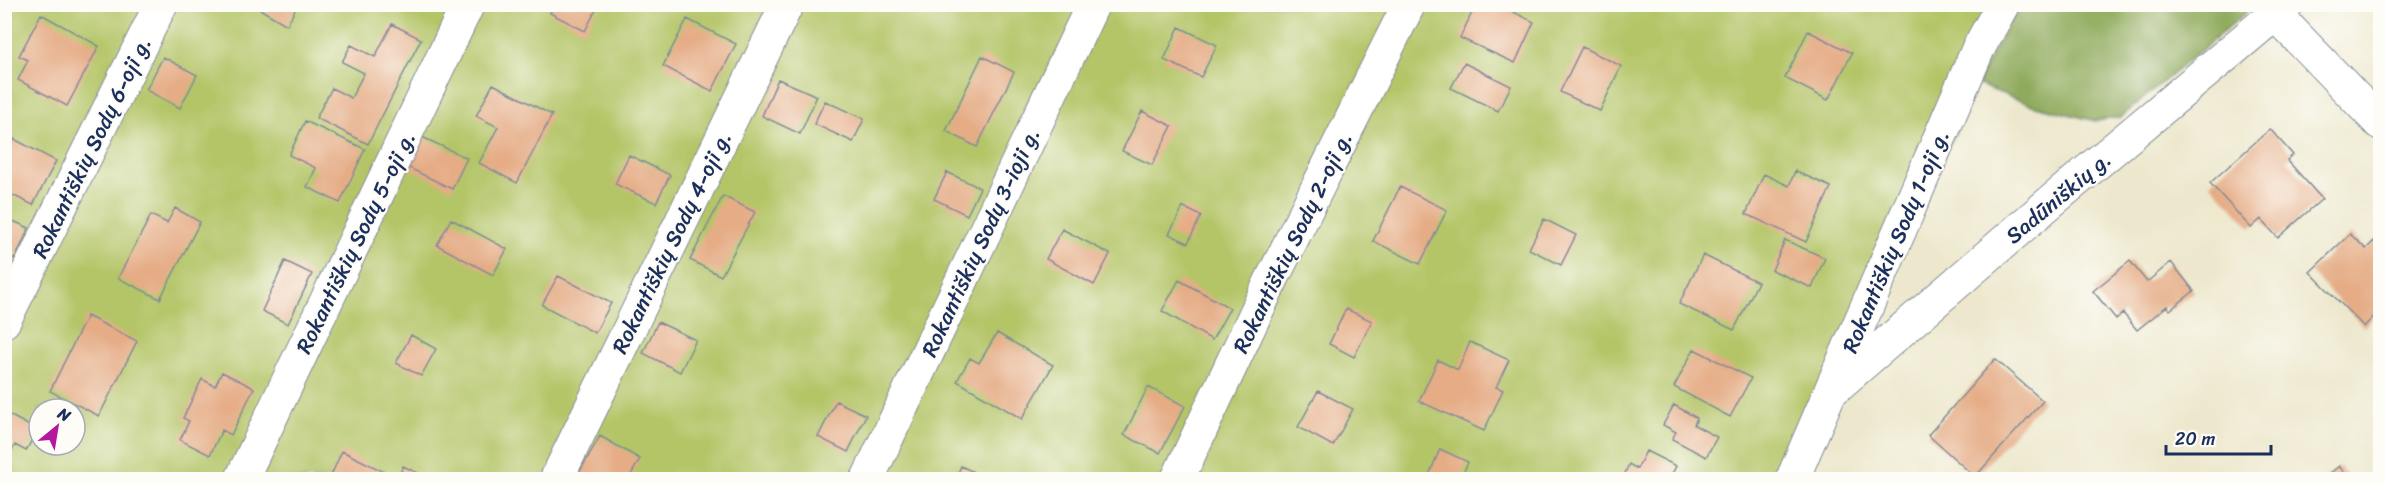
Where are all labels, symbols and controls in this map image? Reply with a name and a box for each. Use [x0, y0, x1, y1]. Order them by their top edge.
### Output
street label: Rokantiškių Sodų 6-oji g. [21, 29, 162, 265]
street label: Rokantiškių Sodų 3-ioji g. [910, 121, 1051, 364]
street label: Rokantiškių Sodų 1-oji g. [1831, 123, 1960, 359]
street label: Rokantiškių Sodų 5-oji g. [284, 124, 426, 360]
street label: Rokantiškių Sodų 4-oji g. [600, 124, 743, 361]
street label: Rokantiškių Sodų 2-oji g. [1222, 124, 1363, 360]
street label: Sadūniškių g. [1996, 141, 2120, 254]
north arrow [27, 397, 87, 457]
text: N [51, 399, 77, 430]
scale bar [2166, 418, 2271, 456]
text: 20 m [2175, 423, 2215, 455]

